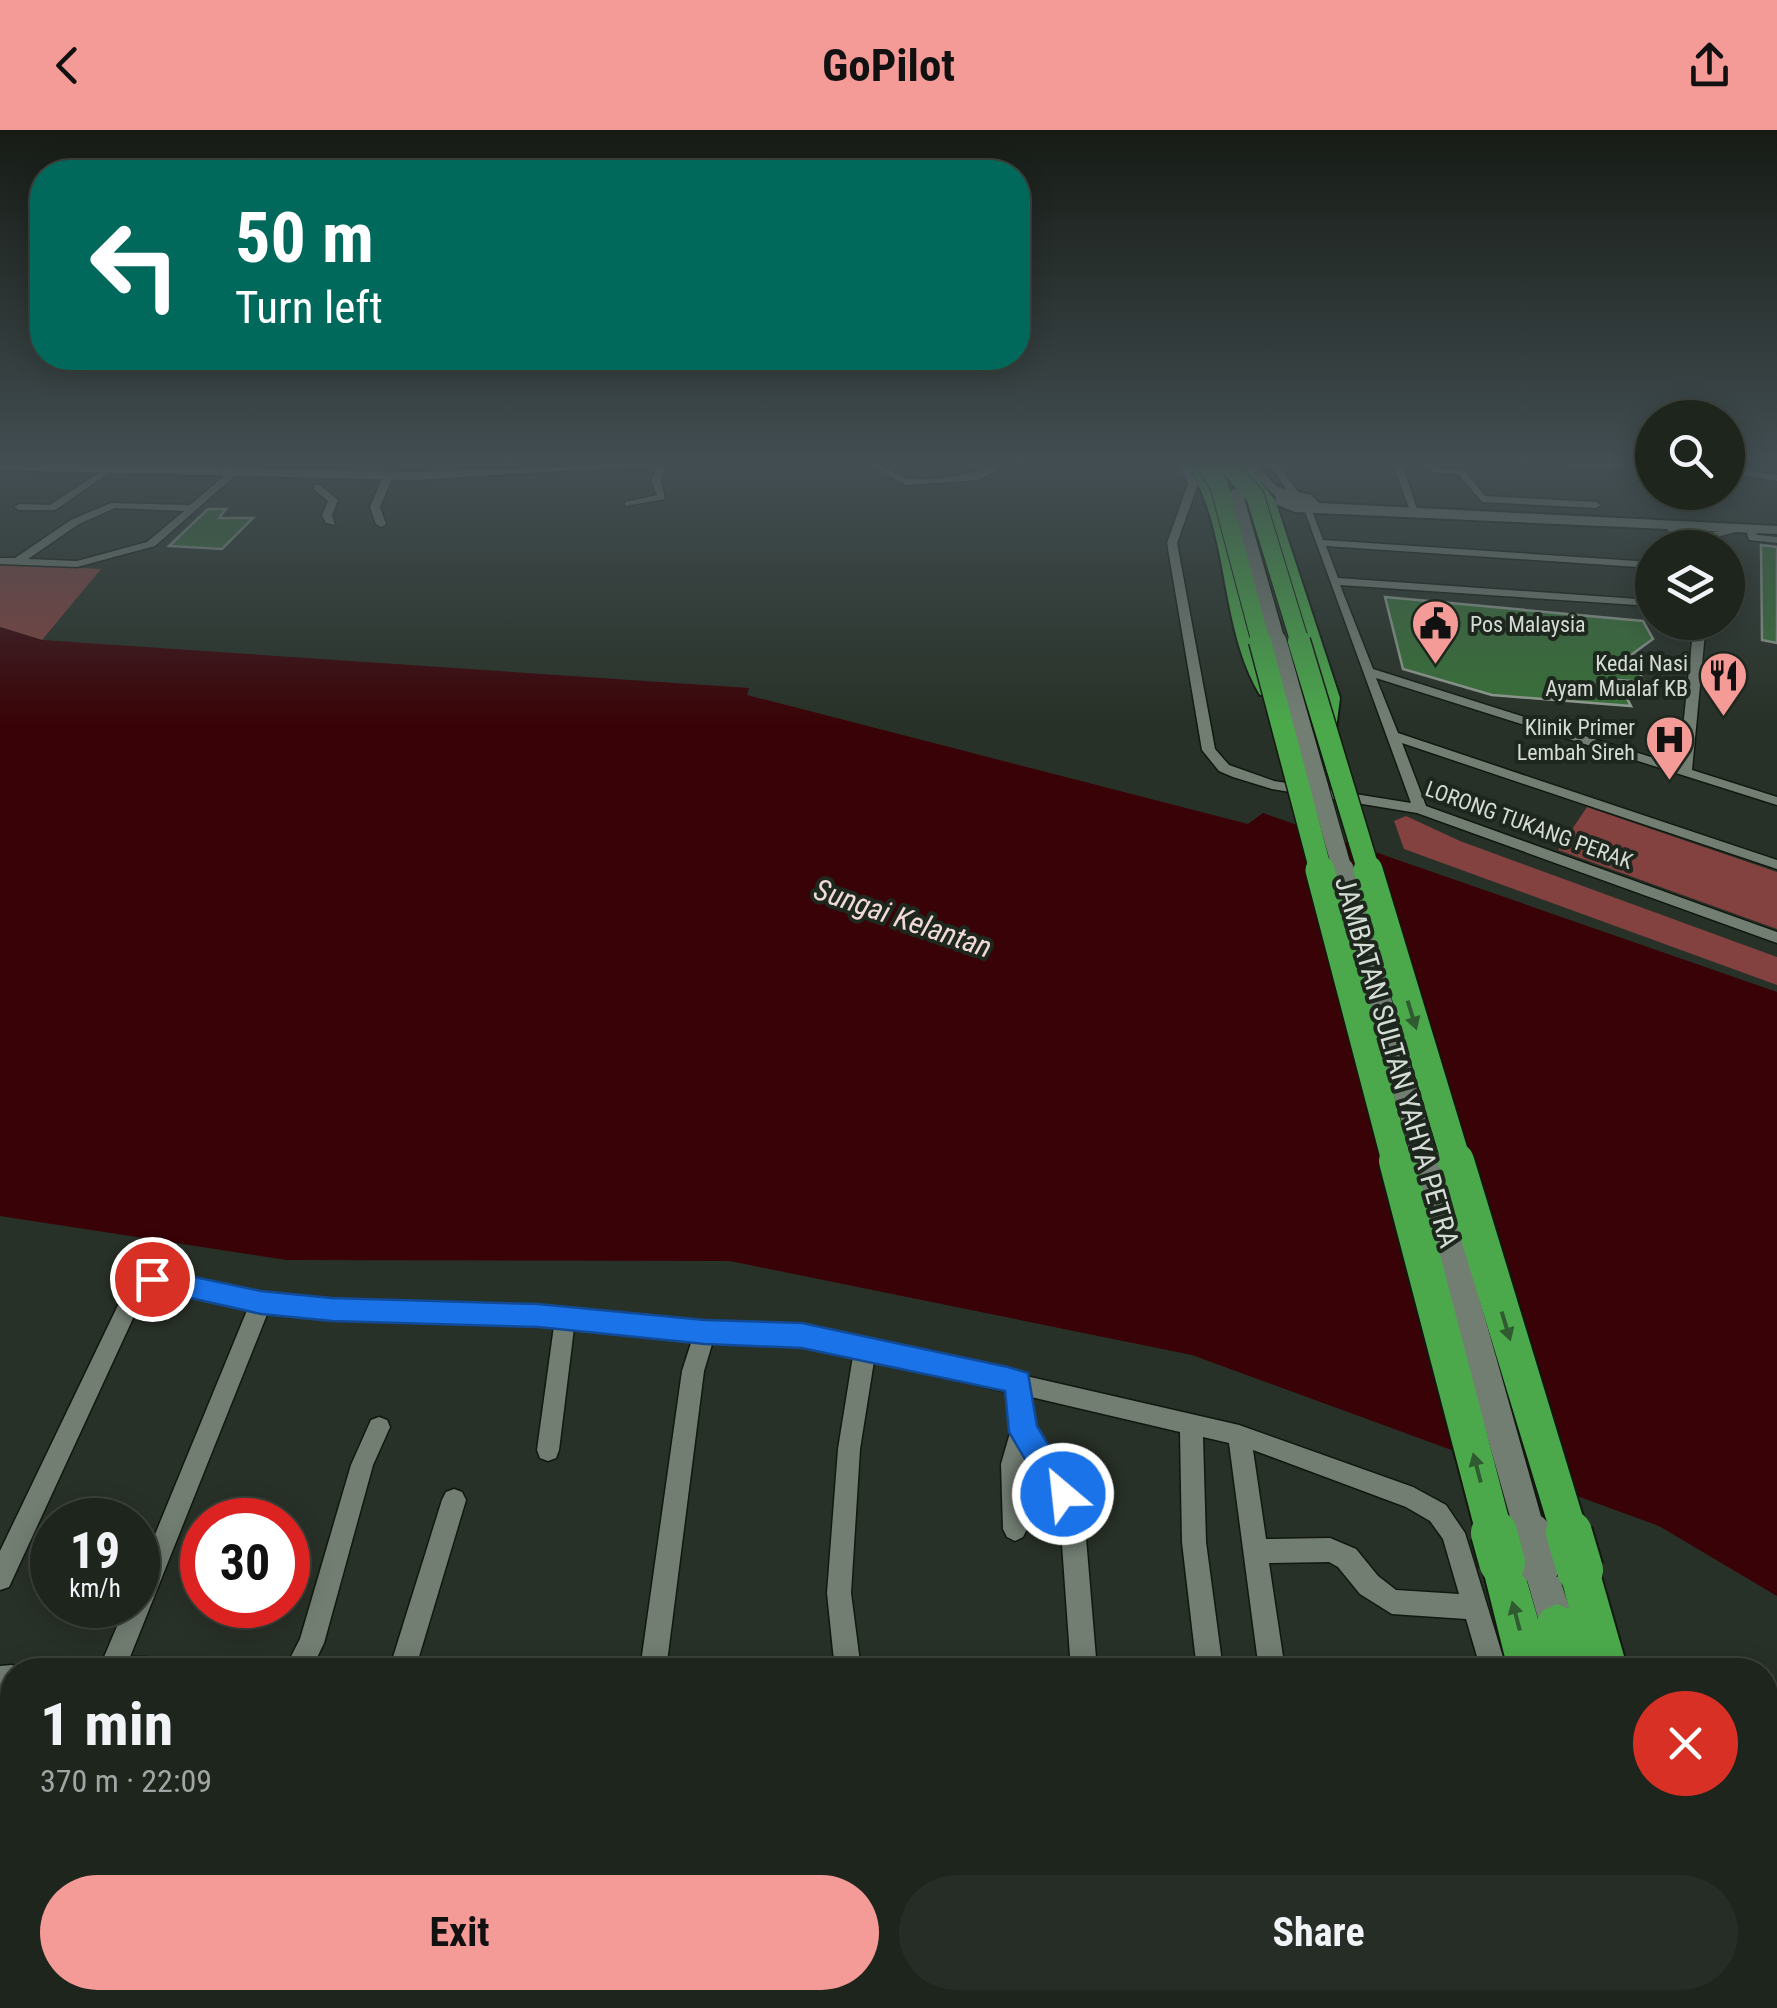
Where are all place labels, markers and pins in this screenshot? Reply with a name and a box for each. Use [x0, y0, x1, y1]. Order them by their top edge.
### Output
public building icon: Pos Malaysia [1409, 598, 1461, 666]
place label: Pos Malaysia [1470, 612, 1586, 637]
restaurant icon: Kedai Nasi Ayam Mualaf KB [1697, 650, 1749, 718]
place label: Kedai Nasi Ayam Mualaf KB [1545, 651, 1688, 701]
hospital icon: Klinik Primer Lembah Sireh [1644, 714, 1696, 782]
place label: Klinik Primer Lembah Sireh [1517, 715, 1635, 765]
pin [110, 1237, 195, 1322]

